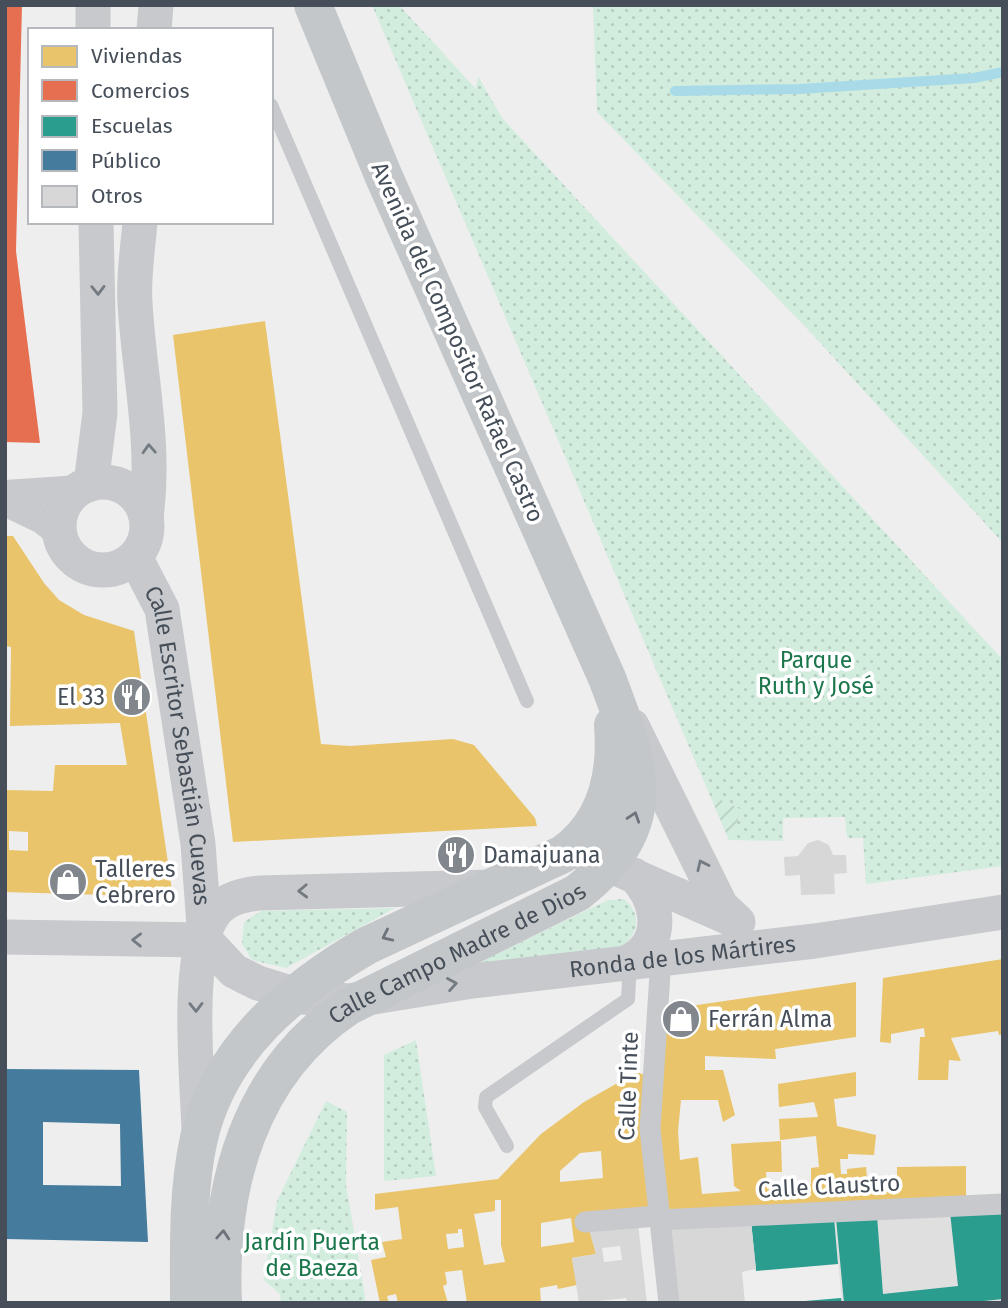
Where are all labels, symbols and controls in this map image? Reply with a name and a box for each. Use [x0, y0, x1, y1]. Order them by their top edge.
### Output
legend [28, 28, 273, 224]
text: Viviendas [91, 43, 182, 69]
text: Comercios [91, 78, 190, 104]
text: Escuelas [91, 113, 173, 139]
text: Público [91, 148, 161, 174]
street label: Avenida del Compositor Rafael Castro [366, 157, 550, 527]
text: Otros [91, 183, 143, 209]
one-way arrow [90, 285, 105, 296]
one-way arrow [142, 443, 157, 454]
street label: Calle Escritor Sebastián Cuevas [138, 581, 216, 906]
park label: Parque Ruth y José [758, 646, 874, 700]
restaurant icon: El 33 [111, 676, 153, 718]
place label: El 33 [57, 683, 105, 711]
one-way arrow [625, 811, 640, 823]
restaurant icon: Damajuana [435, 834, 477, 876]
place label: Damajuana [483, 841, 600, 869]
place label: Talleres Cebrero [95, 855, 176, 909]
one-way arrow [697, 860, 711, 872]
shop icon: Talleres Cebrero [47, 861, 89, 903]
street label: Calle Campo Madre de Dios [323, 877, 592, 1030]
one-way arrow [297, 883, 308, 898]
one-way arrow [382, 928, 394, 942]
street label: Ronda de los Mártires [568, 929, 797, 984]
one-way arrow [131, 932, 142, 948]
one-way arrow [446, 977, 458, 992]
shop icon: Ferrán Alma [660, 998, 702, 1040]
one-way arrow [189, 1001, 204, 1012]
place label: Ferrán Alma [708, 1005, 832, 1033]
street label: Calle Tinte [612, 1031, 644, 1141]
street label: Calle Claustro [757, 1168, 901, 1204]
park label: Jardín Puerta de Baeza [244, 1228, 380, 1282]
one-way arrow [215, 1229, 230, 1240]

